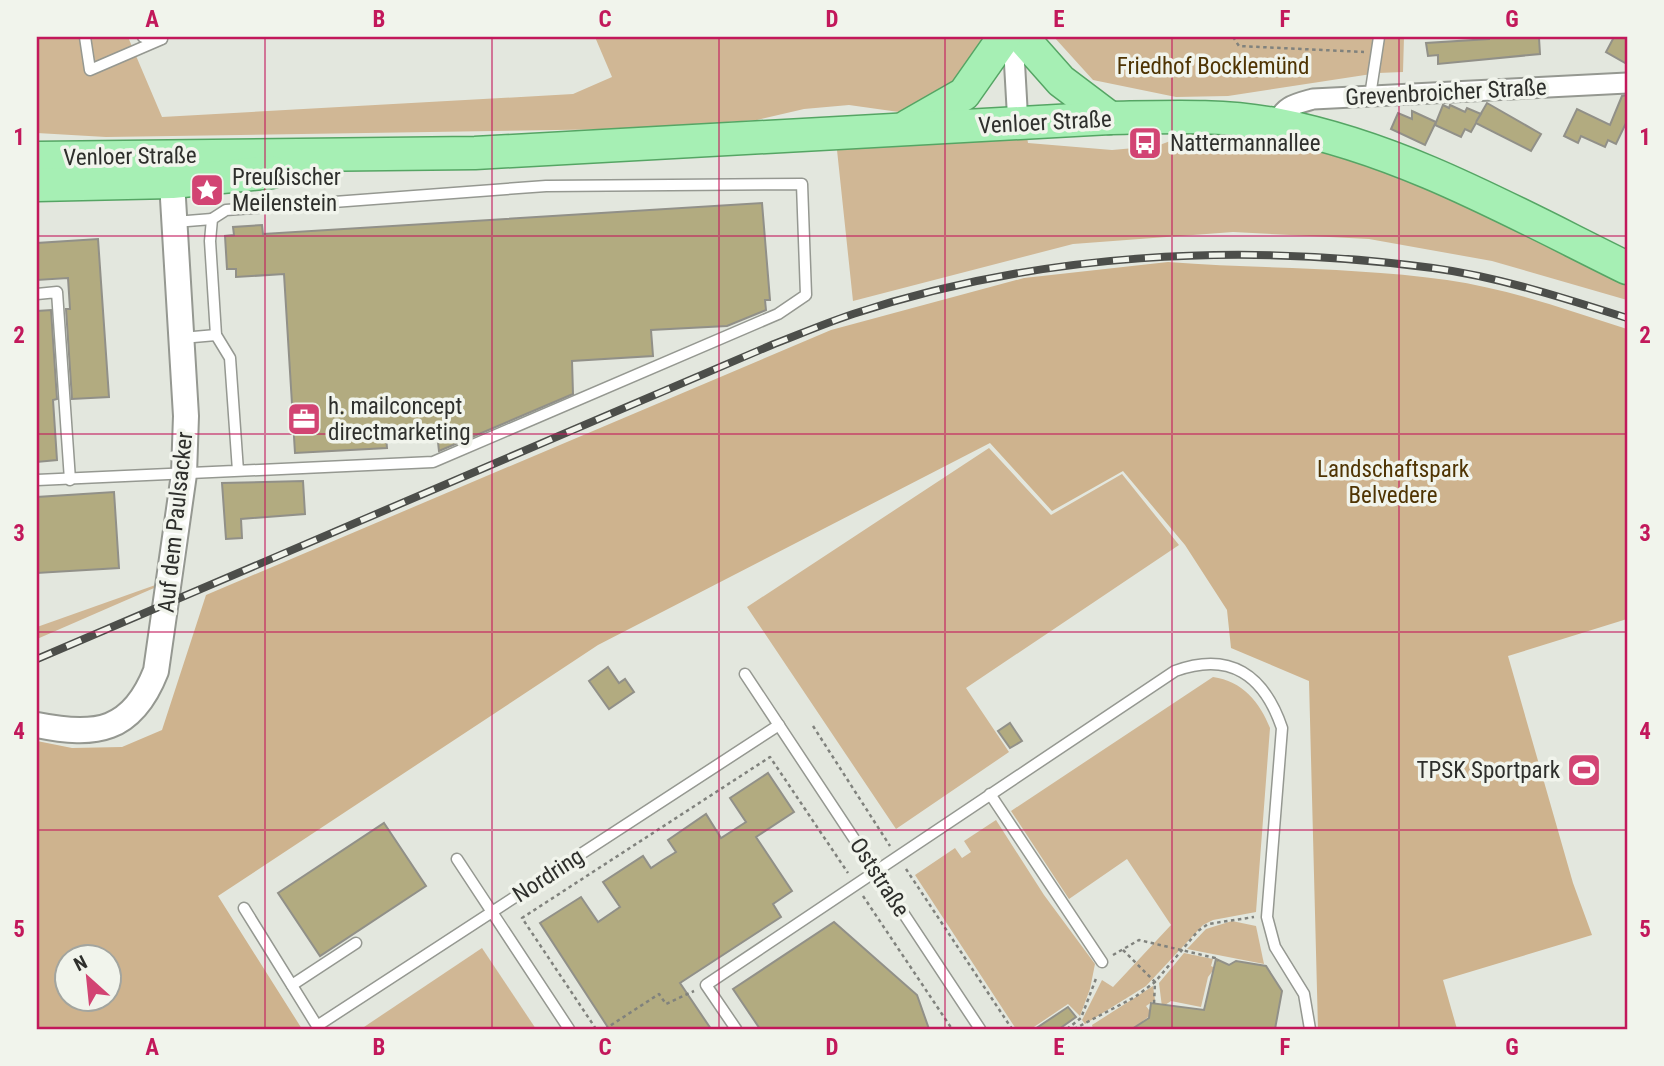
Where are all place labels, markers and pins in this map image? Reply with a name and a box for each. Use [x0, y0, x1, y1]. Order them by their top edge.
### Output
bus stop icon: Nattermannallee [1126, 124, 1164, 162]
place label: Nattermannallee [1170, 130, 1320, 157]
place label: Preußischer Meilenstein [232, 164, 341, 217]
place icon: Preußischer Meilenstein [188, 171, 226, 209]
place label: h. mailconcept directmarketing [328, 393, 471, 446]
office icon: h. mailconcept directmarketing [285, 400, 323, 438]
sports icon: TPSK Sportpark [1565, 751, 1603, 789]
place label: TPSK Sportpark [1417, 757, 1561, 784]

